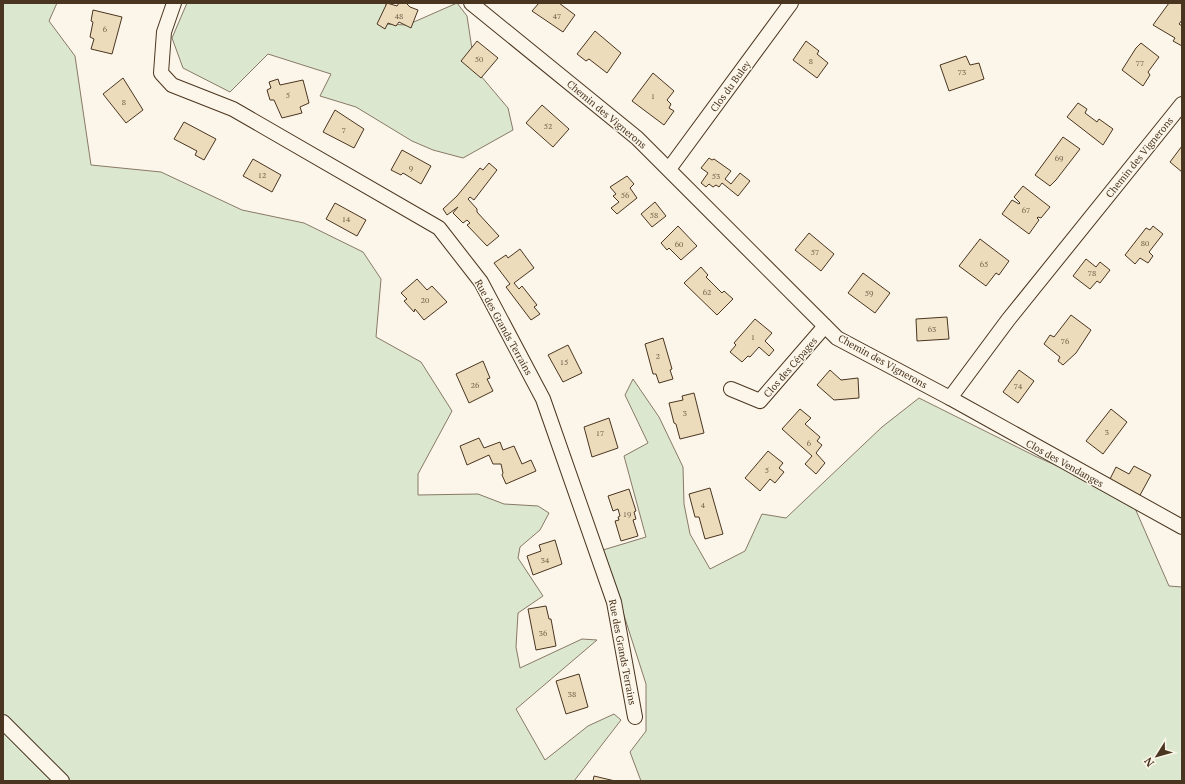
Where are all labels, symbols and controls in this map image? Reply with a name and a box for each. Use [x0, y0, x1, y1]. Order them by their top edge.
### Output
house number: 48 [395, 11, 403, 21]
house number: 47 [553, 11, 561, 21]
house number: 6 [103, 24, 108, 34]
house number: 50 [475, 54, 483, 64]
house number: 8 [809, 56, 813, 66]
street label: Clos du Buley [707, 57, 754, 114]
house number: 77 [1136, 58, 1144, 68]
house number: 73 [958, 67, 966, 77]
street label: Chemin des Vignerons [564, 77, 649, 152]
house number: 5 [286, 90, 290, 100]
house number: 1 [651, 91, 655, 101]
house number: 8 [122, 97, 126, 107]
street label: Chemin des Vignerons [1103, 114, 1176, 200]
house number: 52 [544, 121, 552, 131]
house number: 7 [342, 125, 346, 135]
house number: 69 [1055, 153, 1063, 163]
house number: 9 [409, 163, 413, 173]
house number: 12 [258, 170, 266, 180]
house number: 53 [712, 171, 720, 181]
house number: 56 [621, 190, 630, 200]
house number: 67 [1022, 205, 1030, 215]
house number: 58 [650, 210, 658, 220]
house number: 14 [342, 214, 351, 224]
house number: 80 [1141, 238, 1149, 248]
house number: 60 [675, 239, 683, 249]
house number: 57 [811, 247, 819, 257]
house number: 65 [980, 259, 988, 269]
house number: 78 [1088, 268, 1096, 278]
street label: Rue des Grands Terrains [472, 277, 535, 377]
house number: 62 [703, 287, 711, 297]
house number: 59 [865, 288, 873, 298]
house number: 20 [421, 295, 429, 305]
house number: 63 [928, 324, 936, 334]
street label: Chemin des Vignerons [836, 331, 930, 391]
house number: 1 [751, 332, 755, 342]
street label: Clos des Cépages [761, 335, 820, 400]
house number: 76 [1061, 336, 1070, 346]
house number: 2 [656, 351, 660, 361]
house number: 15 [560, 357, 568, 367]
house number: 26 [471, 380, 480, 390]
house number: 74 [1014, 381, 1023, 391]
house number: 3 [683, 408, 687, 418]
house number: 3 [1105, 427, 1109, 437]
house number: 17 [596, 428, 604, 438]
street label: Clos des Vendanges [1024, 437, 1106, 490]
house number: 6 [807, 438, 812, 448]
house number: 5 [765, 465, 769, 475]
house number: 4 [701, 500, 706, 510]
house number: 19 [623, 509, 631, 519]
house number: 34 [541, 555, 550, 565]
street label: Rue des Grands Terrains [606, 598, 639, 706]
house number: 36 [539, 628, 548, 638]
house number: 38 [568, 689, 576, 699]
north arrow [1137, 736, 1177, 776]
text: N [1141, 754, 1157, 770]

